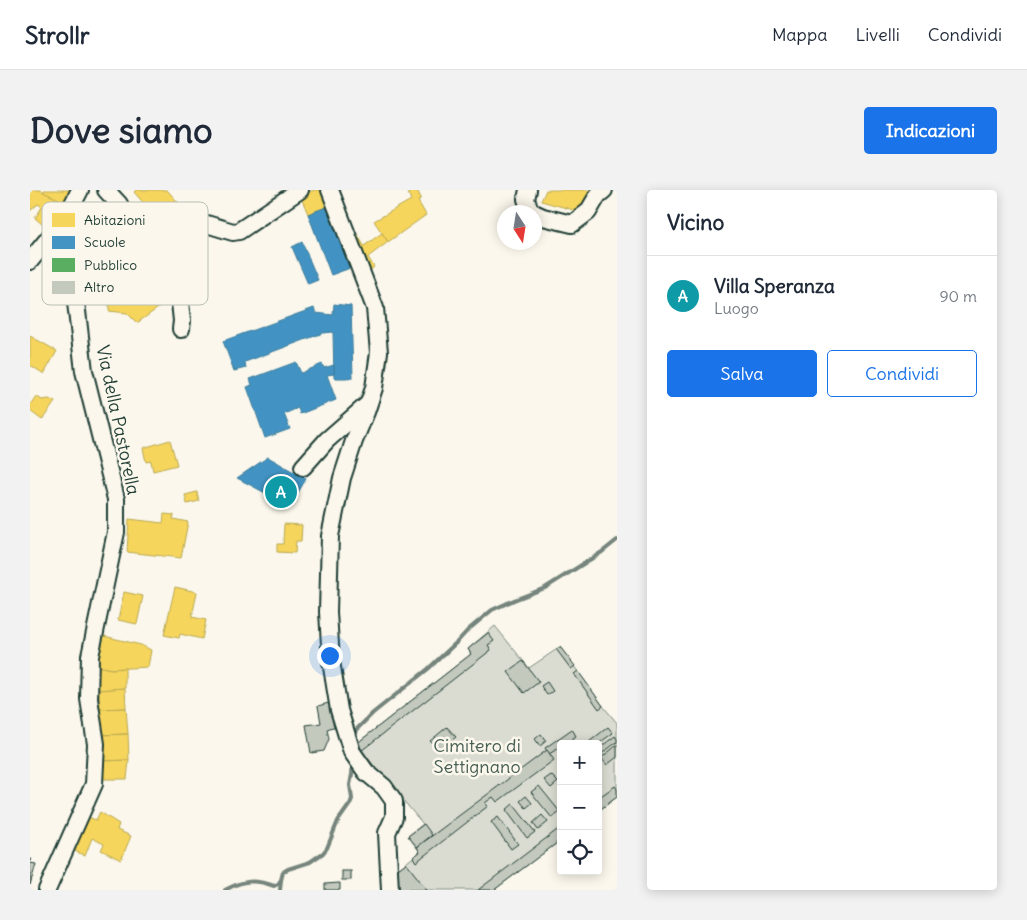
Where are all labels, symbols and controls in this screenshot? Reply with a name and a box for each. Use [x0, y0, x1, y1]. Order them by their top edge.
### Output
text: Strollr [25, 20, 90, 50]
text: Mappa [772, 23, 827, 46]
text: Livelli [855, 23, 900, 46]
text: Condividi [928, 23, 1002, 46]
button: Indicazioni [864, 107, 997, 154]
text: Dove siamo [30, 108, 213, 152]
legend [42, 202, 208, 305]
north arrow [497, 205, 542, 250]
text: Vicino [667, 209, 724, 236]
text: Abitazioni [84, 211, 146, 229]
text: Scuole [84, 233, 126, 251]
text: Pubblico [84, 256, 137, 274]
text: Villa Speranza [714, 274, 835, 298]
text: Altro [84, 278, 114, 296]
text: A [678, 286, 688, 306]
text: 90 m [939, 286, 977, 306]
text: Luogo [714, 298, 759, 318]
street label: Via della Pastorella [91, 343, 146, 497]
button: Salva [667, 350, 817, 397]
button: Condividi [827, 350, 977, 397]
pin: A [265, 473, 297, 511]
your location [317, 643, 343, 669]
park label: Cimitero di Settignano [433, 734, 521, 778]
map controls [557, 740, 602, 875]
button: + [557, 740, 602, 785]
button: − [557, 785, 602, 830]
button: locate [557, 830, 602, 875]

